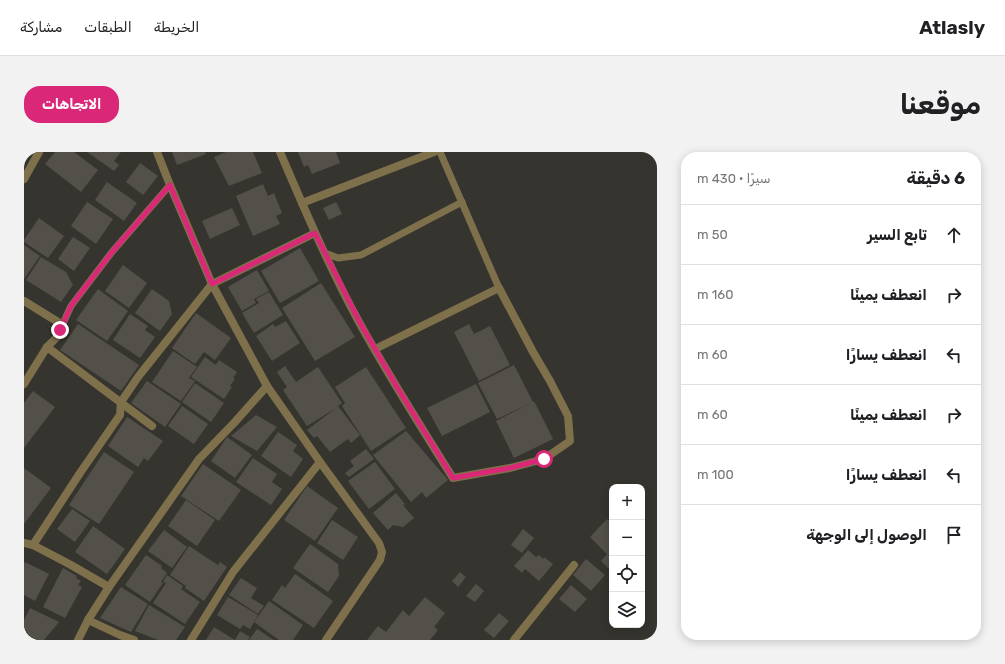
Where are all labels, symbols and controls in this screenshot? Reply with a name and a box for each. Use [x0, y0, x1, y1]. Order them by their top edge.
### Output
text: Atlasly [919, 16, 985, 39]
text: مشاركة [20, 19, 62, 36]
text: الطبقات [84, 19, 132, 36]
text: الخريطة [154, 19, 199, 36]
button: الاتجاهات [24, 86, 119, 123]
text: موقعنا [900, 88, 981, 121]
text: 6 دقيقة [907, 168, 965, 188]
text: سيرًا · 430 m [697, 171, 771, 186]
icon: ahead [943, 224, 965, 246]
text: تابع السير [867, 226, 927, 244]
text: 50 m [697, 227, 728, 242]
icon: right [943, 284, 965, 306]
text: انعطف يمينًا [850, 286, 927, 304]
text: 160 m [697, 287, 733, 302]
route end [51, 321, 69, 339]
icon: left [943, 344, 965, 366]
text: انعطف يسارًا [846, 346, 927, 364]
text: 60 m [697, 347, 728, 362]
icon: right [943, 404, 965, 426]
text: انعطف يمينًا [850, 406, 927, 424]
text: 60 m [697, 407, 728, 422]
route start [535, 450, 553, 468]
icon: left [943, 464, 965, 486]
text: انعطف يسارًا [846, 466, 927, 484]
text: 100 m [697, 467, 734, 482]
map controls [609, 484, 645, 628]
button: + [609, 484, 645, 520]
button: − [609, 520, 645, 556]
icon: arrive [943, 524, 965, 546]
text: الوصول إلى الوجهة [806, 526, 927, 544]
button: locate [609, 556, 645, 592]
button: layers [609, 592, 645, 628]

